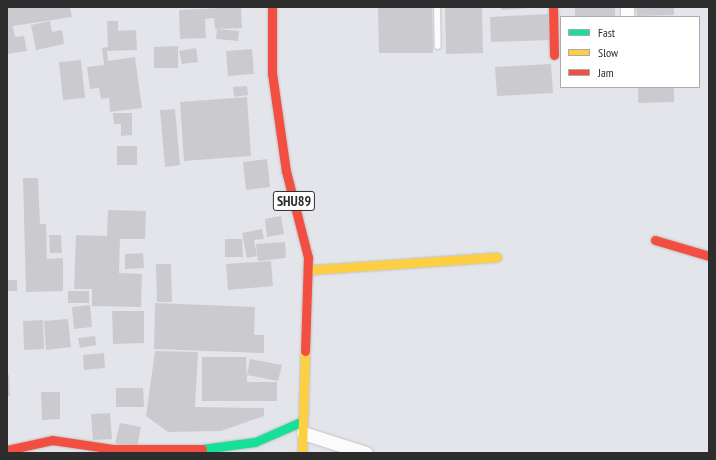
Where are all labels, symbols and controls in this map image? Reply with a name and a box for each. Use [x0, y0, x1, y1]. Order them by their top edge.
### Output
legend [560, 16, 700, 88]
text: Fast [598, 25, 615, 40]
text: Slow [598, 45, 618, 60]
text: Jam [598, 65, 614, 80]
road number: SHU89 [272, 189, 316, 213]

